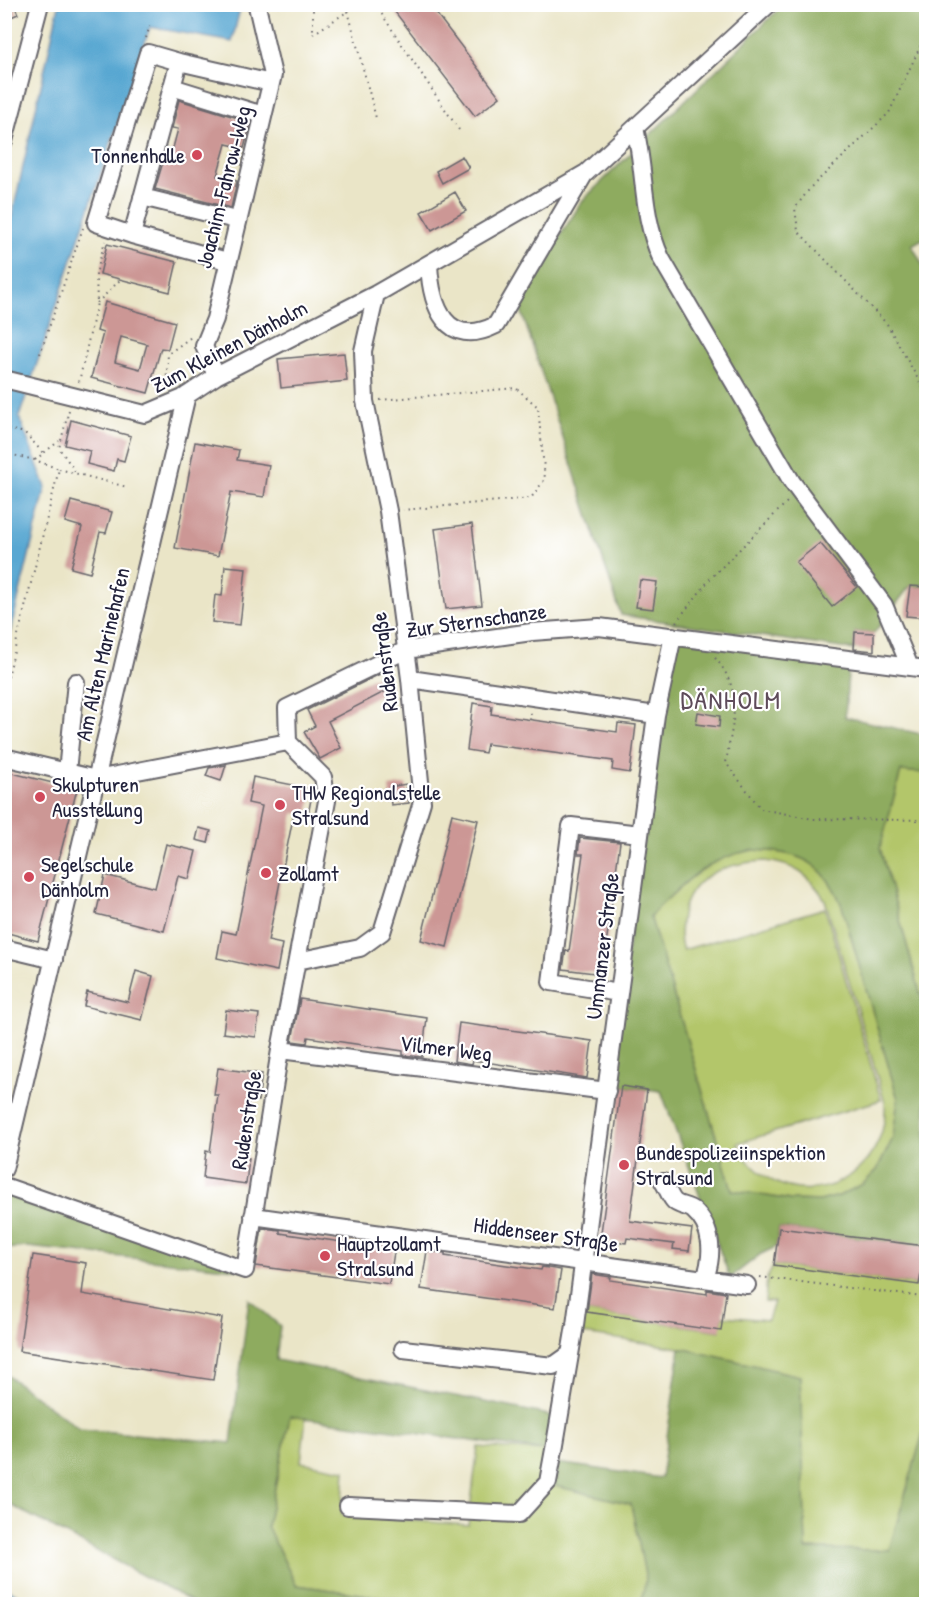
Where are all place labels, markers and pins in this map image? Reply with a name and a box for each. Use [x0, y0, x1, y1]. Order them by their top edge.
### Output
place label: Tonnenhalle [91, 140, 185, 170]
marker: Tonnenhalle [190, 148, 204, 162]
place label: Skulpturen Ausstellung [52, 769, 143, 824]
place label: THW Regionalstelle Stralsund [292, 777, 441, 832]
marker: Skulpturen Ausstellung [33, 790, 47, 804]
marker: THW Regionalstelle Stralsund [273, 798, 287, 812]
place label: Segelschule Dänholm [41, 849, 134, 904]
place label: Zollamt [278, 858, 339, 888]
marker: Zollamt [259, 866, 273, 880]
marker: Segelschule Dänholm [22, 870, 36, 884]
place label: Bundespolizeiinspektion Stralsund [636, 1137, 826, 1192]
marker: Bundespolizeiinspektion Stralsund [617, 1158, 631, 1172]
place label: Hauptzollamt Stralsund [337, 1228, 441, 1283]
marker: Hauptzollamt Stralsund [318, 1249, 332, 1263]

